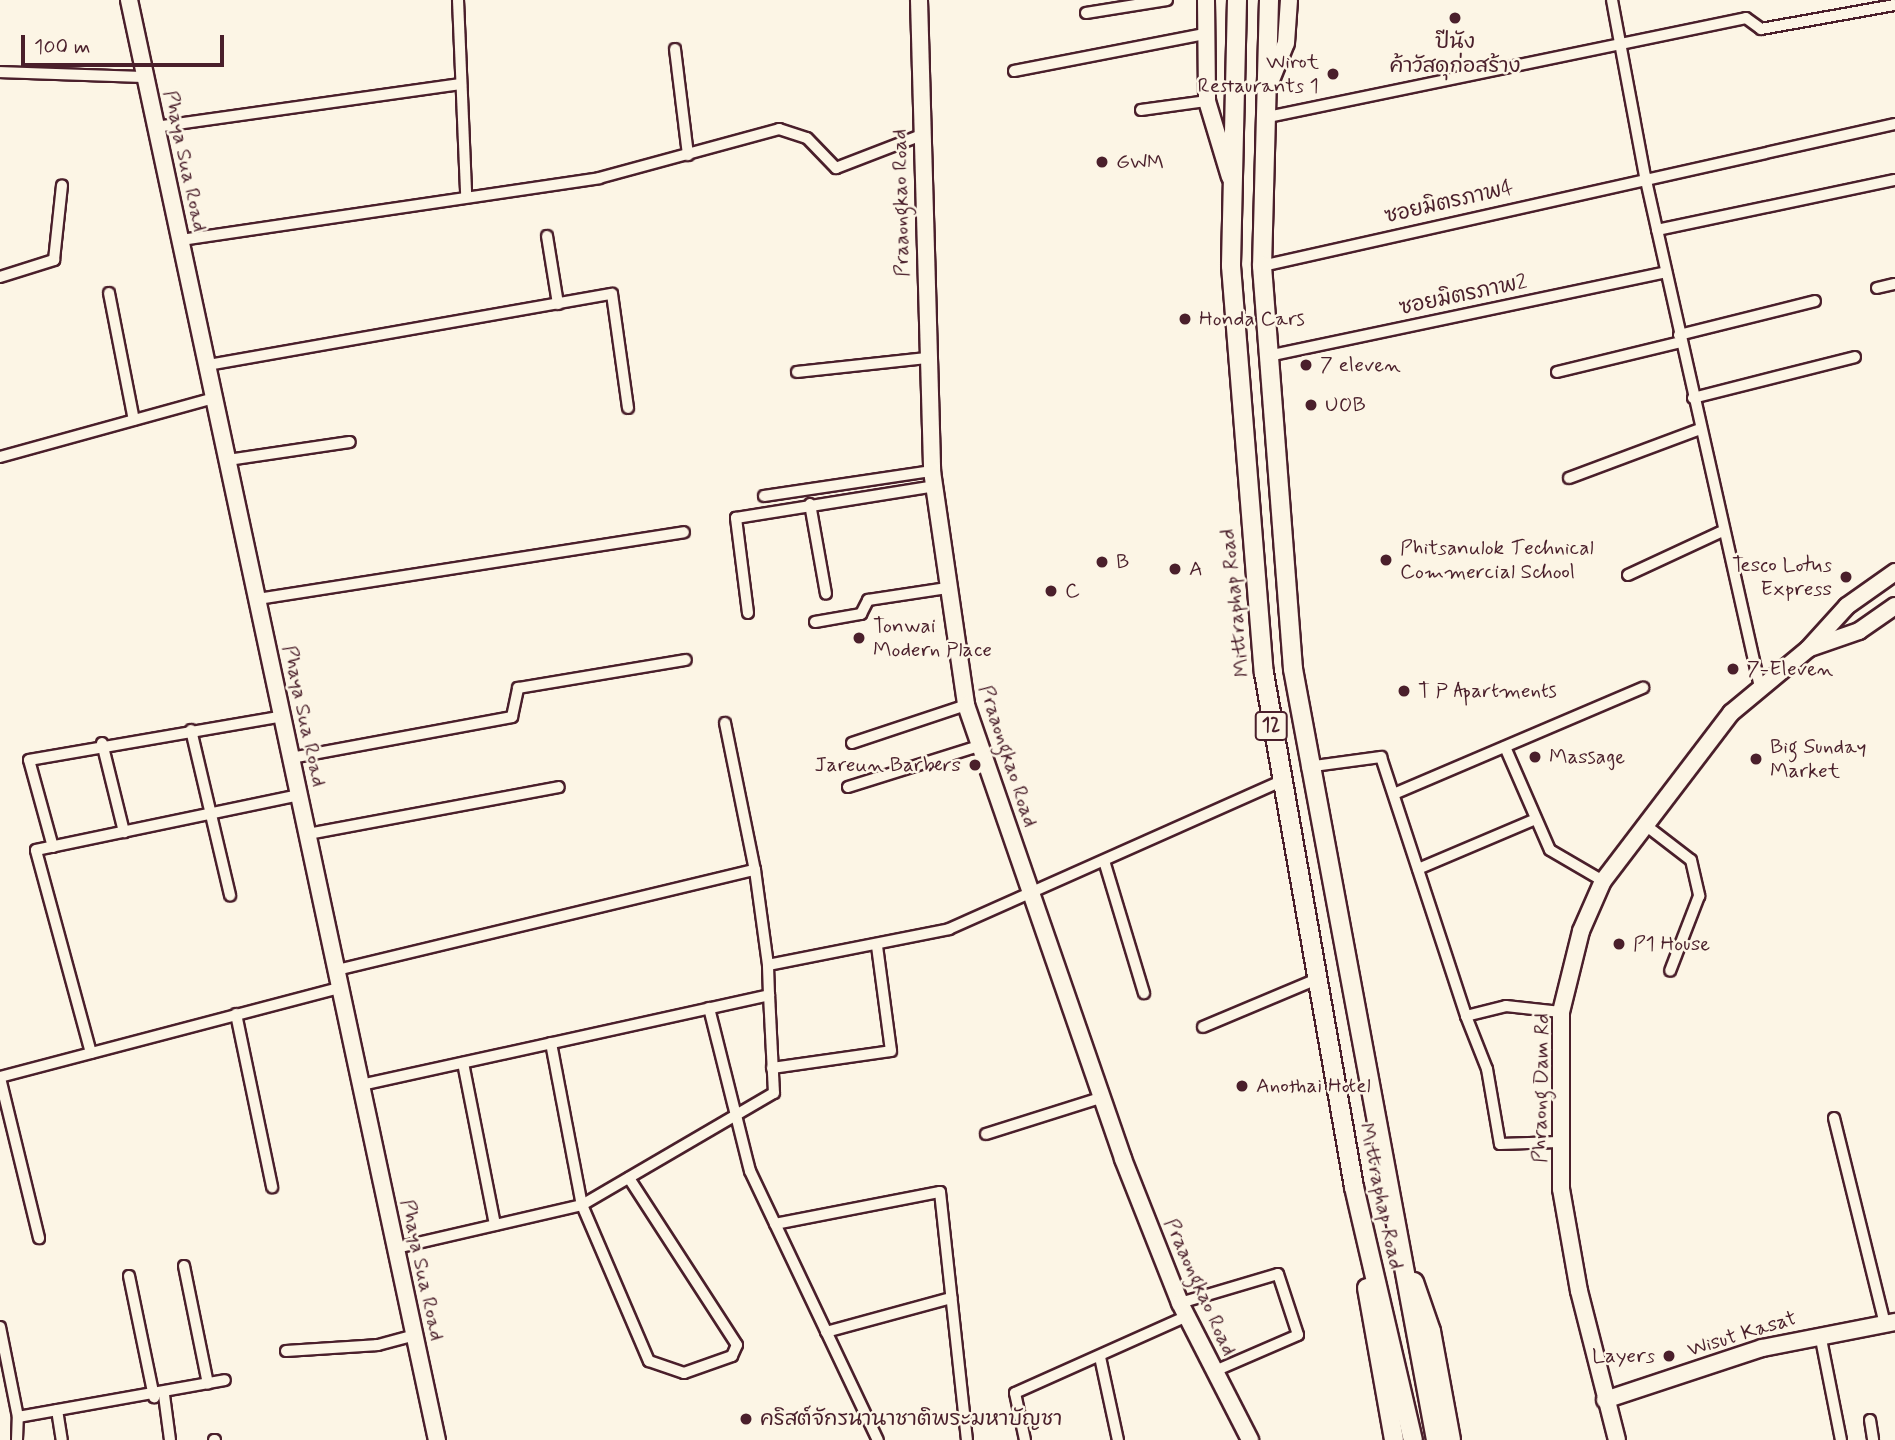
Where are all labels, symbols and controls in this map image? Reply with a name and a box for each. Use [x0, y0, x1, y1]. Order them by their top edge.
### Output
marker: ปีนัง ค้าวัสดุก่อสร้าง [1447, 10, 1463, 26]
scale bar [24, 21, 228, 65]
place label: ปีนัง ค้าวัสดุก่อสร้าง [1389, 29, 1521, 79]
text: 100 m [34, 33, 90, 61]
place label: Wirot Restaurants 1 [1198, 49, 1319, 99]
marker: Wirot Restaurants 1 [1325, 66, 1341, 82]
street label: Phaya Sua Road [158, 90, 212, 232]
street label: Praaongkao Road [887, 129, 915, 277]
place label: GWM [1116, 149, 1164, 175]
marker: GWM [1094, 154, 1110, 170]
street label: ซอยมิตรภาพ4 [1382, 175, 1516, 229]
street label: ซอยมิตรภาพ2 [1397, 269, 1529, 321]
place label: Honda Cars [1199, 306, 1303, 332]
marker: Honda Cars [1177, 311, 1193, 327]
place label: 7 eleven [1320, 352, 1401, 378]
marker: 7 eleven [1298, 357, 1314, 373]
place label: UOB [1325, 392, 1366, 418]
marker: UOB [1303, 397, 1319, 413]
street label: Mittraphap Road [1215, 527, 1255, 679]
place label: Phitsanulok Technical Commercial School [1400, 535, 1589, 585]
place label: B [1116, 549, 1129, 575]
marker: Phitsanulok Technical Commercial School [1378, 552, 1394, 568]
place label: Tesco Lotus Express [1731, 552, 1832, 602]
marker: B [1094, 554, 1110, 570]
place label: A [1189, 556, 1203, 582]
marker: A [1167, 561, 1183, 577]
marker: Tesco Lotus Express [1838, 569, 1854, 585]
place label: C [1065, 578, 1080, 604]
marker: C [1043, 583, 1059, 599]
place label: Tonwai Modern Place [873, 613, 992, 663]
marker: Tonwai Modern Place [851, 630, 867, 646]
street label: Phaya Sua Road [277, 645, 331, 787]
place label: 7-Eleven [1747, 656, 1833, 682]
marker: 7-Eleven [1725, 661, 1741, 677]
place label: T P Apartments [1418, 678, 1557, 704]
street label: Praaongkao Road [973, 682, 1043, 830]
marker: T P Apartments [1396, 683, 1412, 699]
road number: 12 [1254, 710, 1288, 741]
place label: Big Sunday Market [1770, 734, 1868, 784]
place label: Massage [1549, 744, 1625, 770]
marker: Massage [1527, 749, 1543, 765]
marker: Big Sunday Market [1748, 751, 1764, 767]
place label: Jareun Barbers [814, 752, 961, 778]
marker: Jareun Barbers [967, 757, 983, 773]
place label: P1 House [1633, 931, 1710, 957]
marker: P1 House [1611, 936, 1627, 952]
street label: Phraong Dam Rd [1527, 1012, 1555, 1164]
place label: Anothai Hotel [1256, 1073, 1371, 1099]
marker: Anothai Hotel [1234, 1078, 1250, 1094]
street label: Mittraphap Road [1353, 1120, 1409, 1272]
street label: Phaya Sua Road [395, 1199, 449, 1341]
street label: Praaongkao Road [1158, 1214, 1242, 1360]
street label: Wisut Kasat [1686, 1306, 1798, 1362]
place label: Layers [1592, 1343, 1655, 1369]
marker: Layers [1661, 1348, 1677, 1364]
place label: คริสต์จักรนานาชาติพระมหาบัญชา [760, 1406, 1062, 1432]
marker: คริสต์จักรนานาชาติพระมหาบัญชา [738, 1411, 754, 1427]

